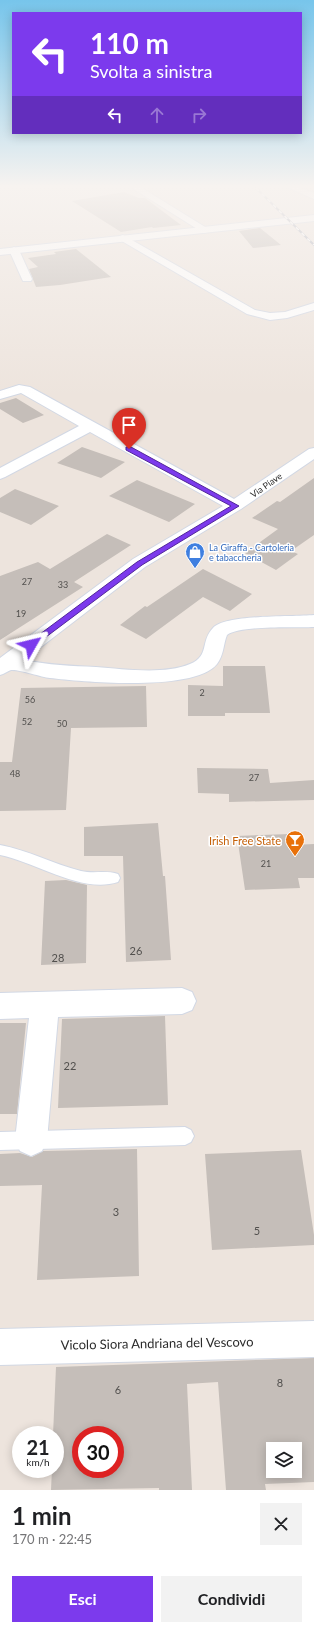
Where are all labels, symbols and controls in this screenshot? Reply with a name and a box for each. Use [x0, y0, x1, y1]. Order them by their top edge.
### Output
text: 110 m [90, 26, 169, 60]
icon: left [24, 28, 76, 80]
text: Svolta a sinistra [90, 60, 212, 82]
icon: left [104, 104, 126, 126]
icon: ahead [146, 104, 168, 126]
icon: right [188, 104, 210, 126]
pin [112, 408, 146, 449]
icon: arrive [118, 414, 140, 436]
street label: Via Piave [248, 470, 284, 500]
shop icon: La Giraffa - Cartoleria e tabaccheria [184, 541, 206, 569]
place label: La Giraffa - Cartoleria e tabaccheria [209, 542, 294, 563]
house number: 27 [22, 576, 32, 587]
house number: 33 [58, 579, 68, 590]
house number: 19 [16, 608, 26, 619]
position arrow [10, 624, 52, 666]
house number: 2 [199, 687, 205, 698]
house number: 56 [25, 694, 35, 705]
house number: 52 [22, 716, 32, 727]
house number: 50 [57, 718, 67, 729]
house number: 48 [10, 768, 20, 779]
house number: 27 [249, 772, 259, 783]
bar icon: Irish Free State [284, 829, 306, 857]
place label: Irish Free State [209, 834, 281, 847]
house number: 21 [261, 858, 271, 869]
house number: 26 [130, 944, 142, 957]
house number: 28 [52, 951, 64, 964]
house number: 22 [64, 1059, 76, 1072]
house number: 3 [113, 1205, 119, 1218]
house number: 5 [254, 1224, 260, 1237]
street label: Vicolo Siora Andriana del Vescovo [60, 1333, 254, 1353]
house number: 8 [277, 1376, 283, 1389]
house number: 6 [115, 1383, 121, 1396]
speed limit sign: 30 [72, 1426, 124, 1478]
text: 21 [26, 1435, 50, 1459]
map controls [266, 1442, 302, 1478]
button: layers [266, 1442, 302, 1478]
text: km/h [26, 1456, 50, 1468]
text: 1 min [12, 1501, 72, 1530]
button: close [260, 1503, 302, 1545]
text: 170 m · 22:45 [12, 1531, 92, 1547]
button: Esci [12, 1576, 153, 1622]
button: Condividi [161, 1576, 302, 1622]

